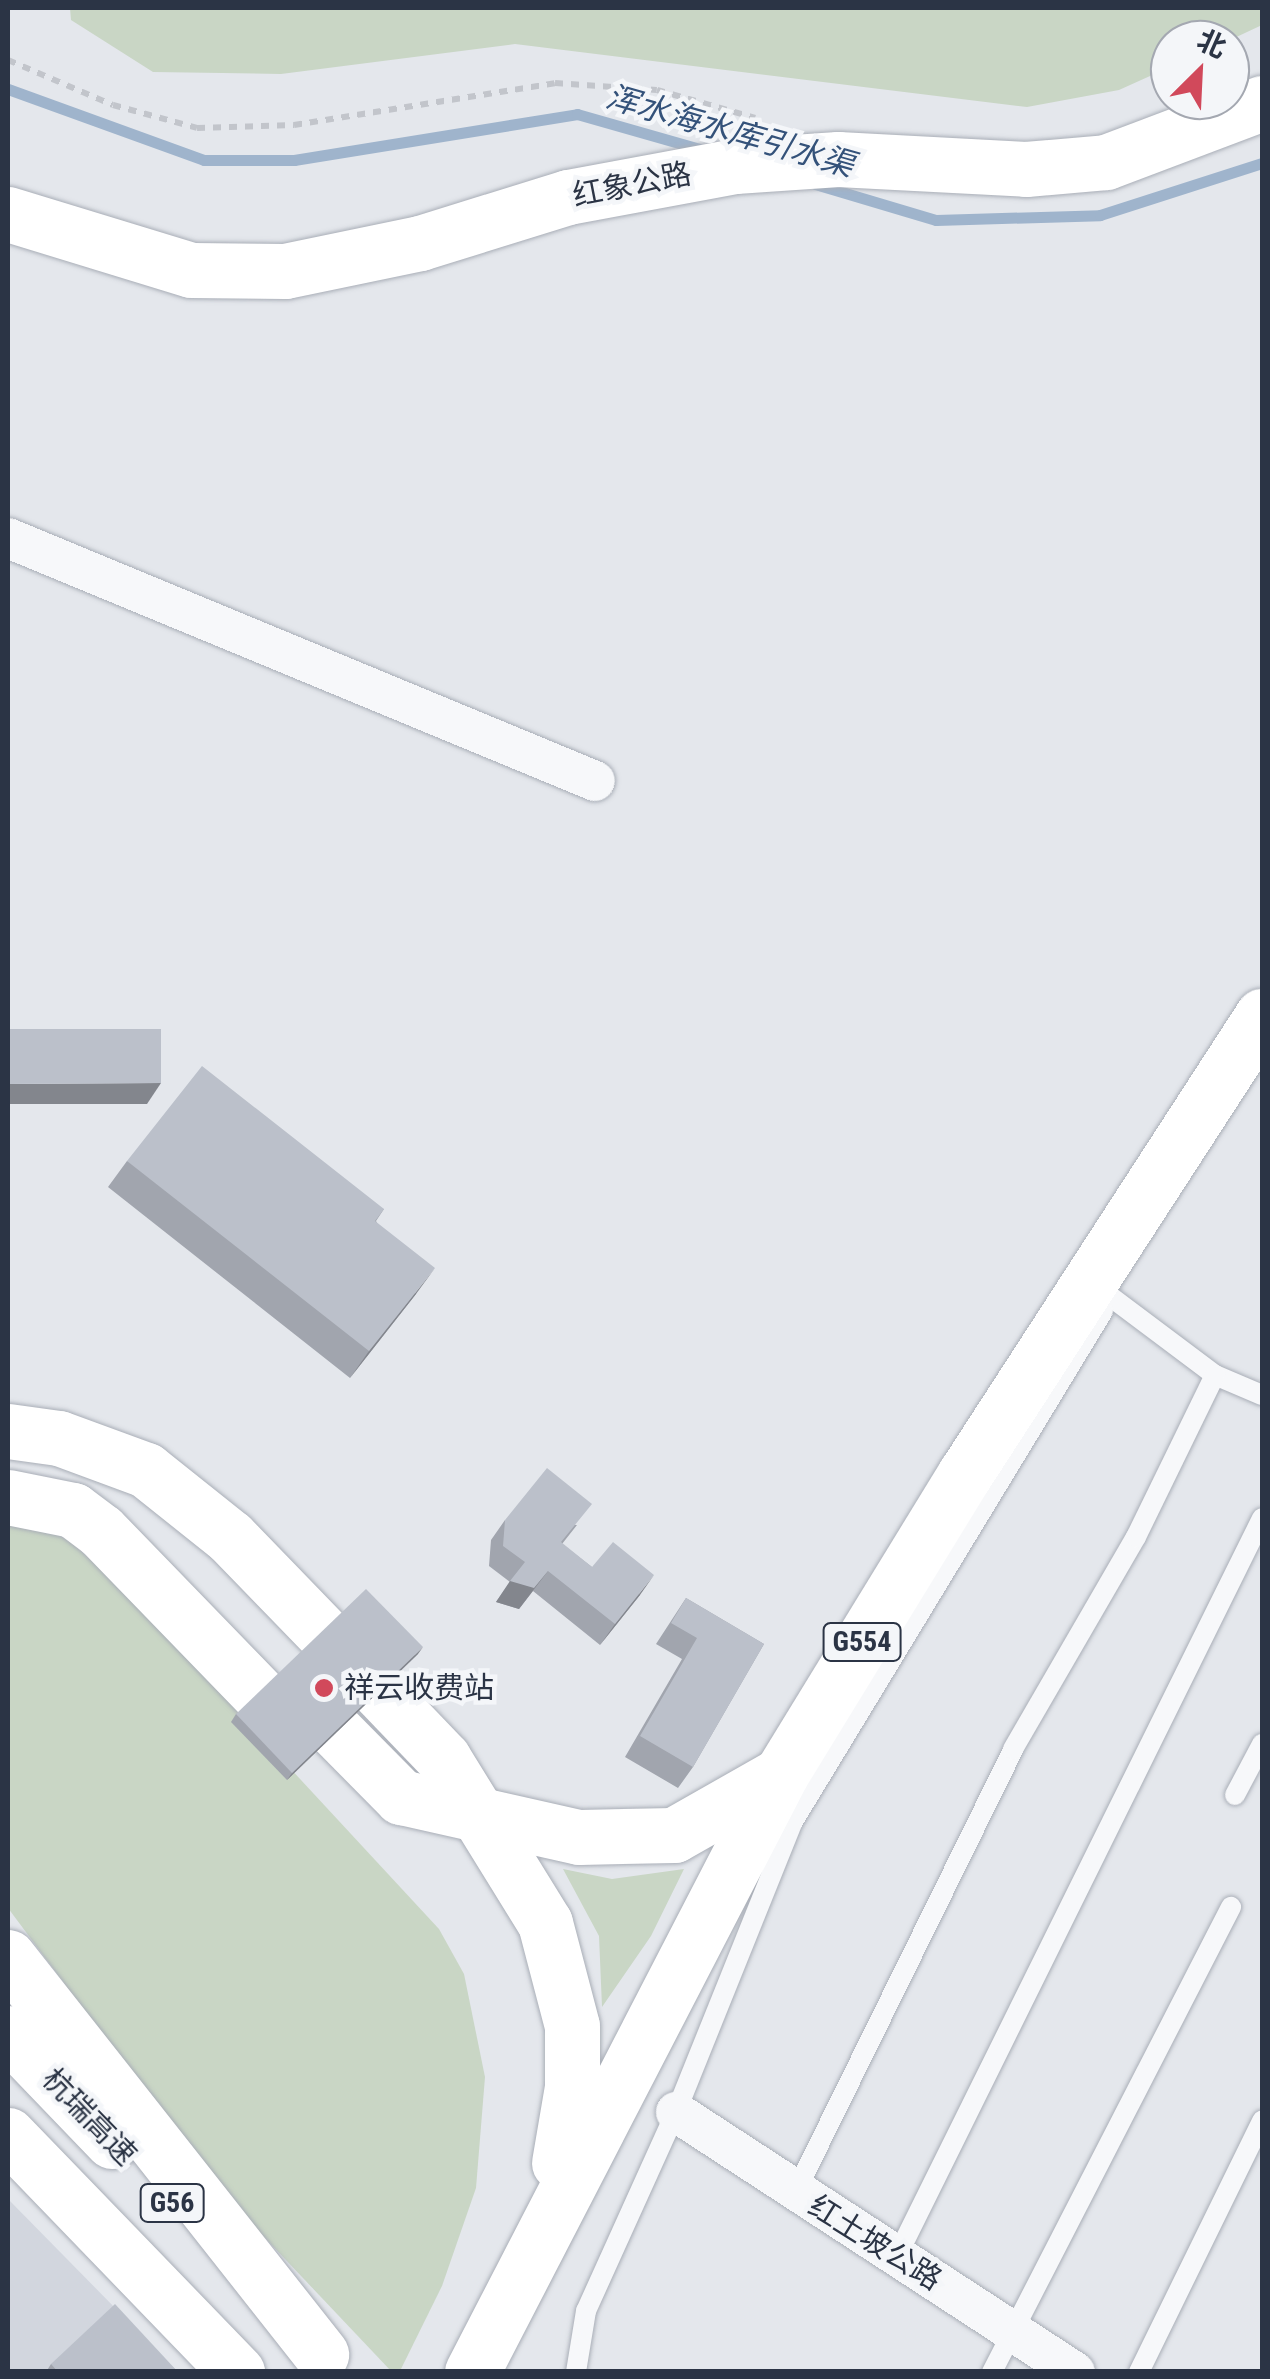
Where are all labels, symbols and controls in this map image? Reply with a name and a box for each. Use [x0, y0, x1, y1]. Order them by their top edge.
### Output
north arrow [1150, 20, 1250, 120]
text: 北 [1192, 23, 1231, 65]
water label: 浑水海水库引水渠 [602, 77, 858, 185]
street label: 红象公路 [570, 156, 694, 214]
road number: G554 [822, 1619, 902, 1665]
place label: 祥云收费站 [344, 1670, 494, 1706]
marker: 祥云收费站 [313, 1677, 335, 1699]
street label: 杭瑞高速 [34, 2061, 144, 2173]
road number: G56 [140, 2180, 204, 2226]
street label: 红土坡公路 [802, 2188, 948, 2298]

